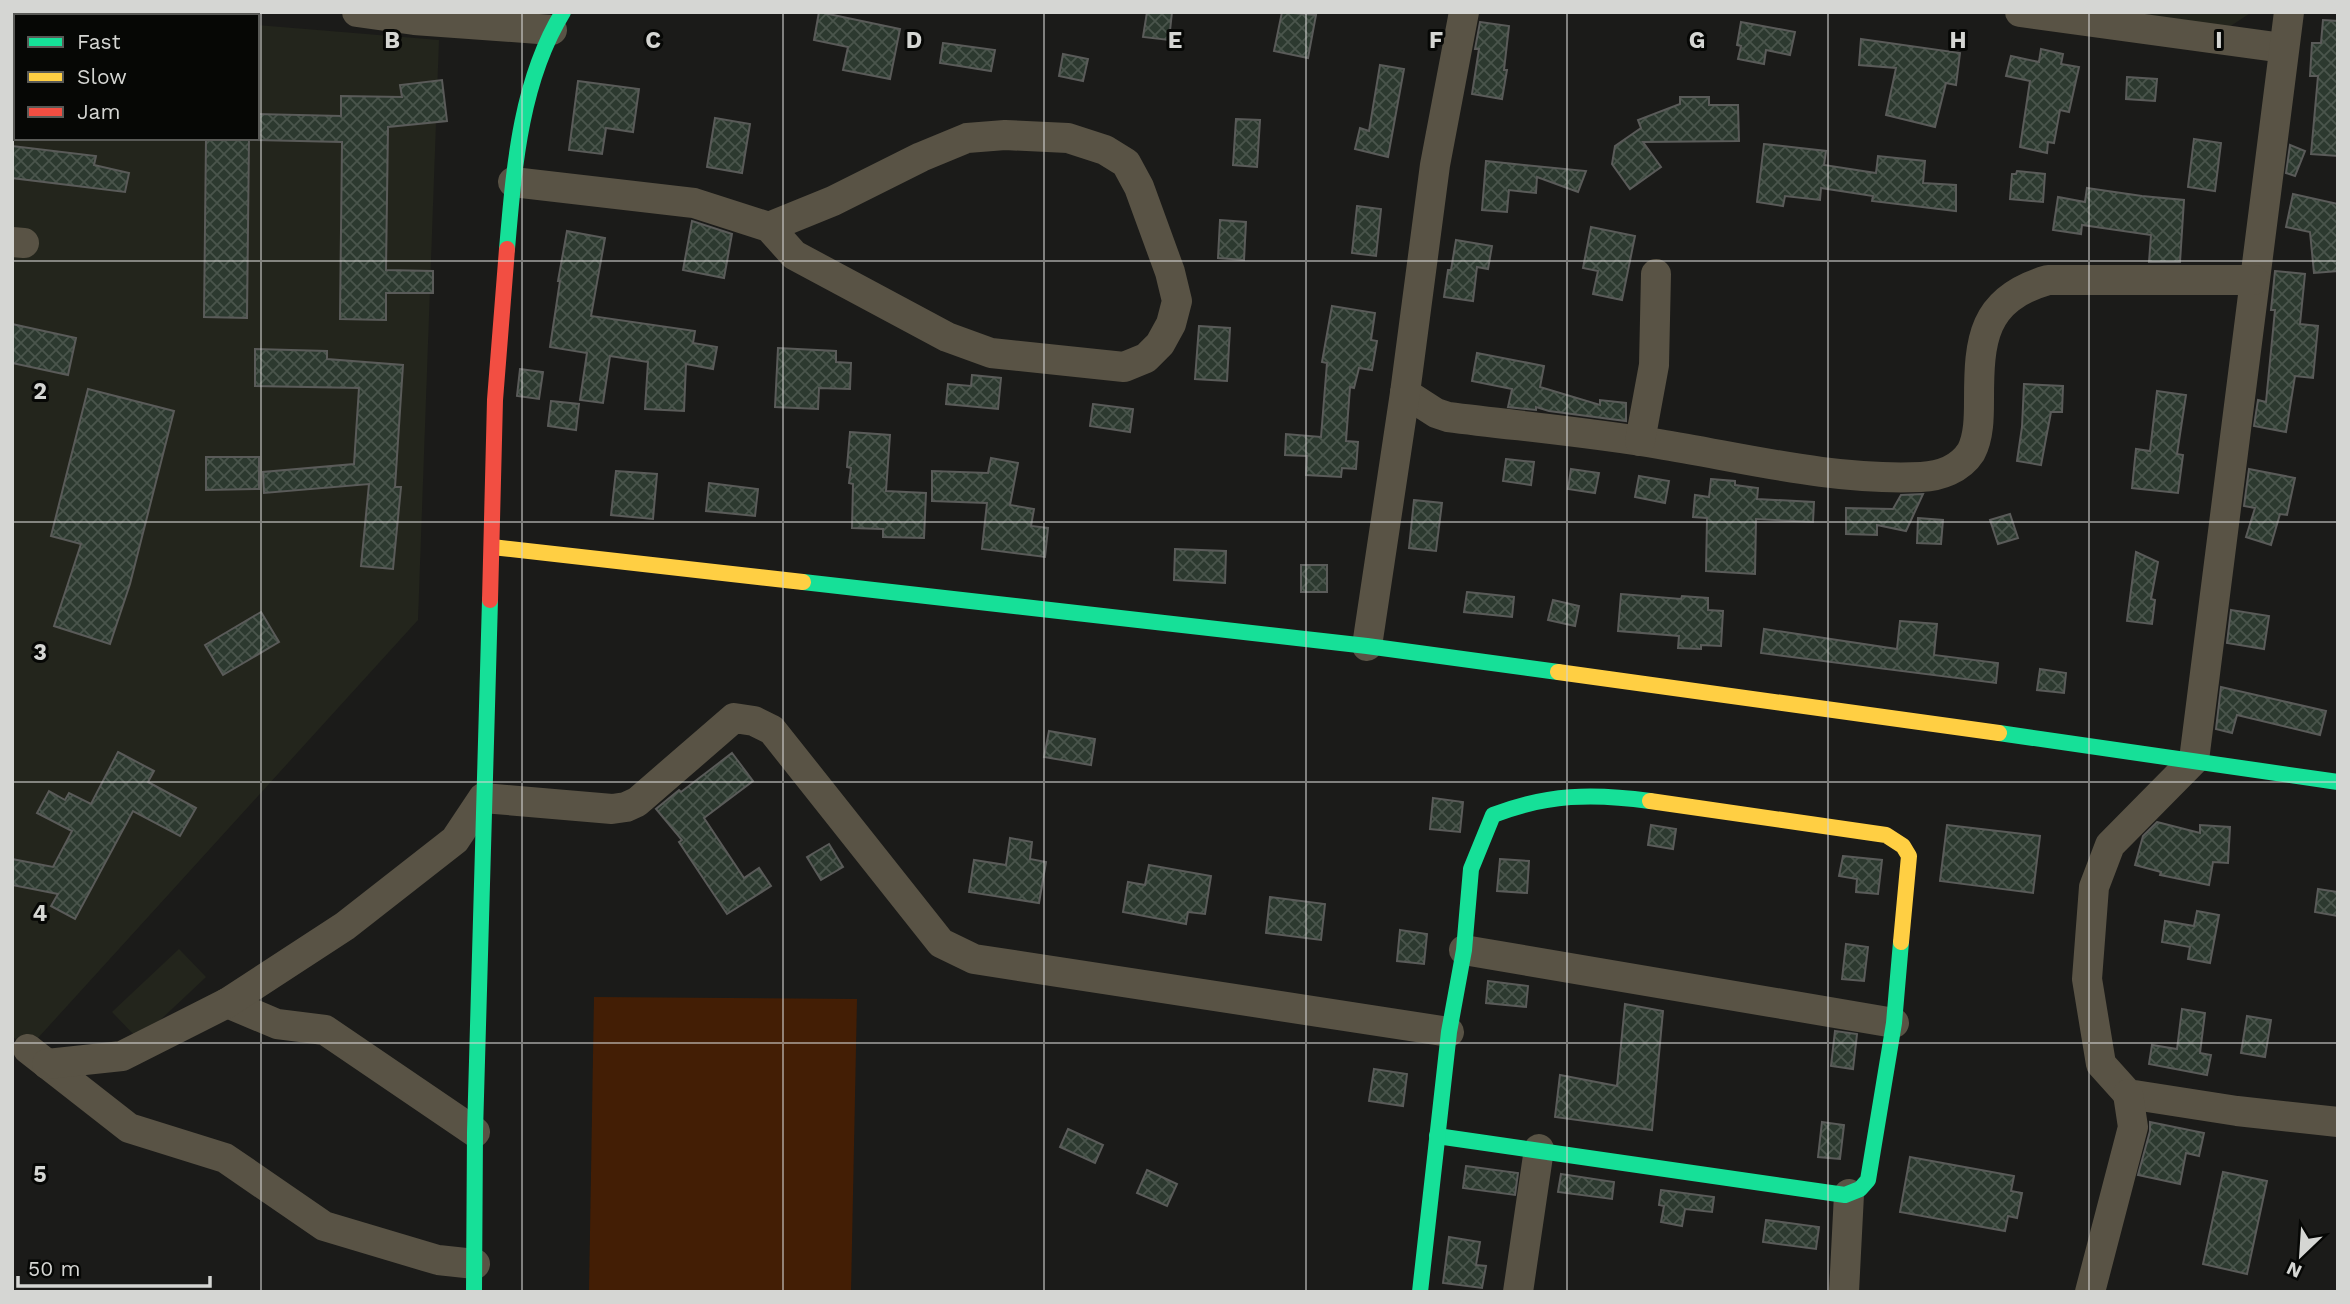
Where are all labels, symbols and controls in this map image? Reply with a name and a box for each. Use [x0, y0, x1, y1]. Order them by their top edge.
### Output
legend [14, 14, 259, 140]
text: B [384, 27, 400, 54]
text: C [645, 27, 661, 54]
text: D [906, 27, 922, 54]
text: E [1168, 27, 1182, 54]
text: F [1429, 27, 1443, 54]
text: G [1689, 27, 1705, 54]
text: H [1949, 27, 1967, 54]
text: I [2215, 27, 2223, 54]
text: Fast [77, 29, 121, 54]
text: Slow [77, 64, 127, 89]
text: Jam [77, 99, 120, 124]
text: 2 [33, 378, 47, 405]
text: 3 [33, 639, 47, 666]
text: 4 [33, 900, 48, 927]
text: 5 [33, 1161, 47, 1188]
north arrow [2266, 1220, 2336, 1290]
scale bar [18, 1244, 210, 1288]
text: 50 m [28, 1256, 80, 1281]
text: N [2283, 1257, 2305, 1283]

